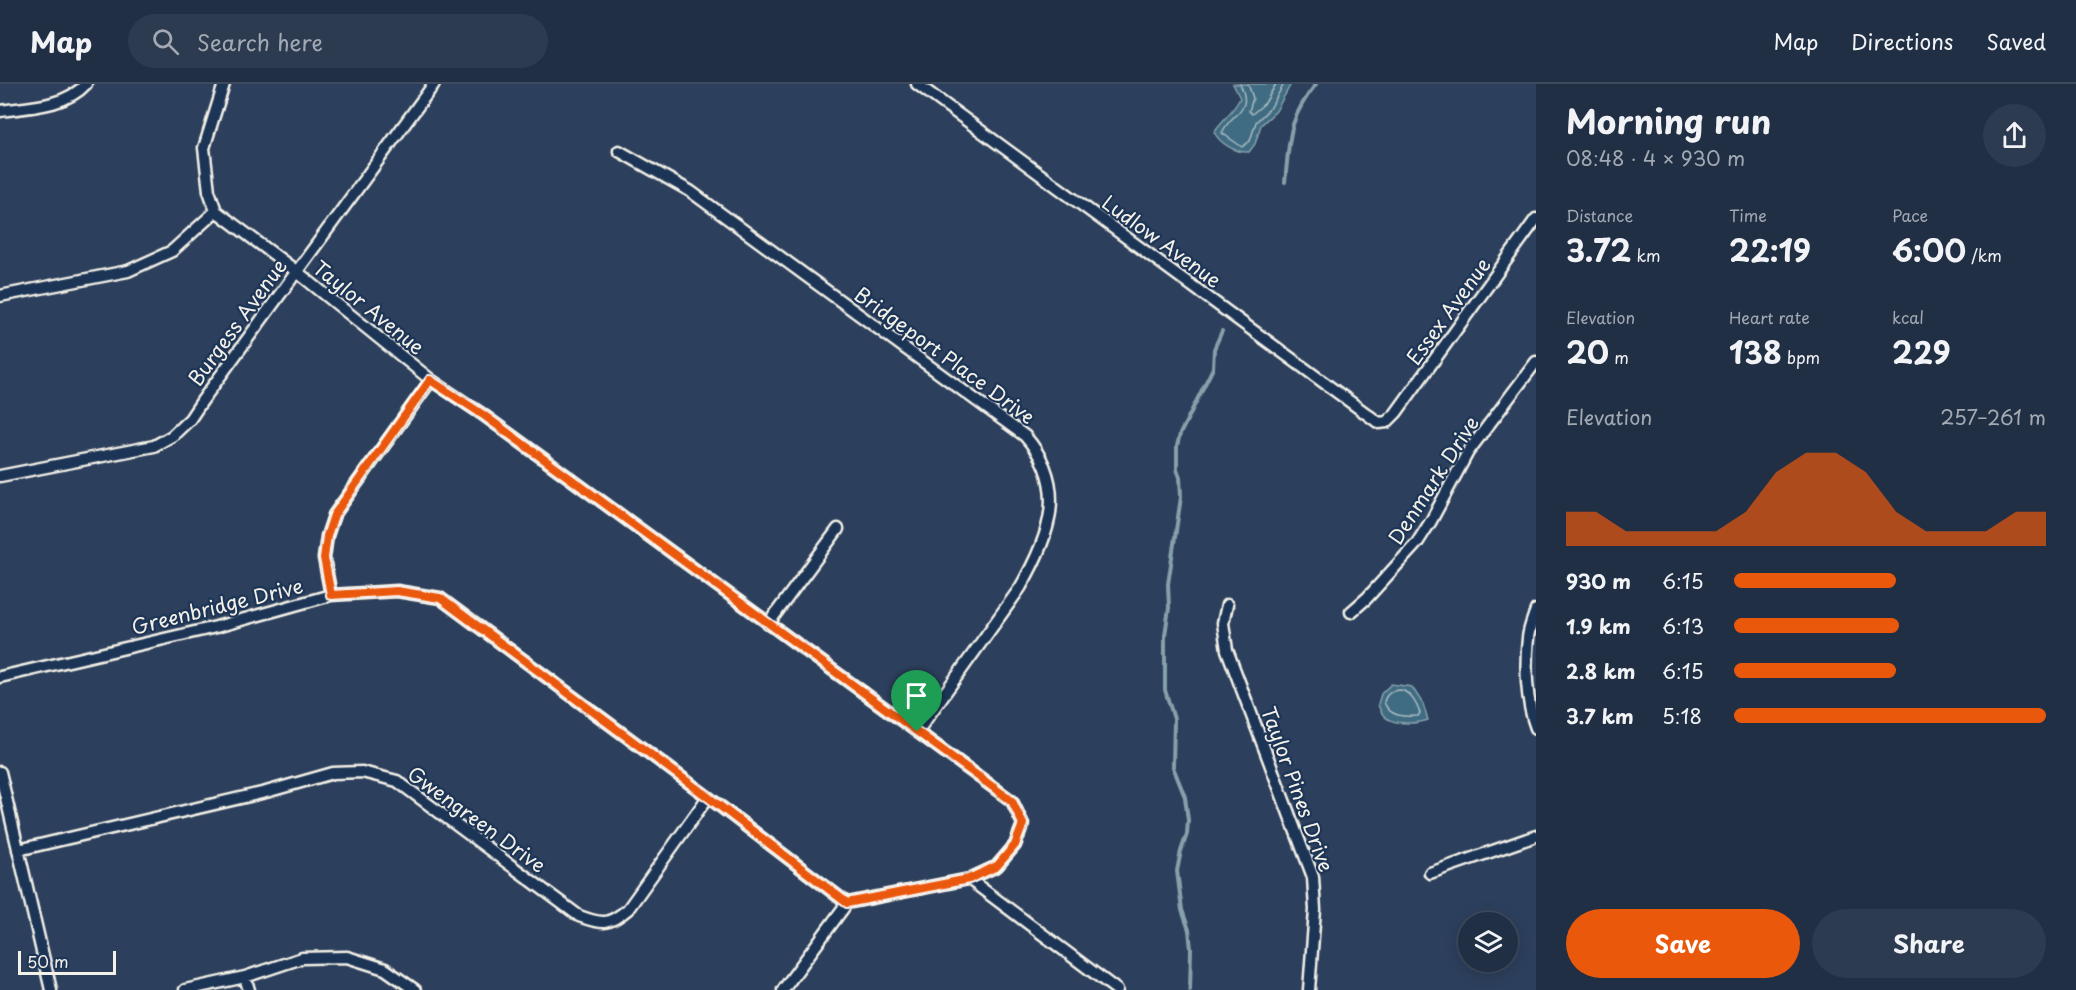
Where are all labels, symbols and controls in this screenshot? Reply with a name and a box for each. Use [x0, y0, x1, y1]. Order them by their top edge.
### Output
search box [128, 14, 548, 68]
text: Map [30, 20, 92, 63]
icon: search [149, 25, 182, 58]
text: Search here [197, 25, 323, 58]
text: Map [1773, 25, 1818, 57]
text: Directions [1851, 25, 1953, 57]
text: Saved [1986, 25, 2046, 57]
text: Morning run [1566, 95, 1771, 145]
button: share [1983, 104, 2046, 167]
text: 08:48 · 4 × 930 m [1566, 143, 1745, 173]
street label: Ludlow Avenue [1096, 187, 1228, 295]
text: Distance [1566, 203, 1633, 227]
text: Time [1729, 203, 1767, 227]
text: Pace [1892, 203, 1928, 227]
text: 3.72 [1566, 227, 1631, 272]
text: 22:19 [1729, 227, 1811, 272]
text: 6:00 [1892, 227, 1966, 272]
text: km [1631, 243, 1660, 267]
text: /km [1966, 243, 2002, 267]
street label: Essex Avenue [1399, 251, 1497, 371]
street label: Burgess Avenue [180, 252, 294, 392]
street label: Taylor Avenue [307, 253, 431, 361]
street label: Bridgeport Place Drive [848, 279, 1042, 431]
text: Elevation [1566, 305, 1635, 329]
text: Heart rate [1729, 305, 1810, 329]
text: kcal [1892, 305, 1924, 329]
text: 20 [1566, 329, 1609, 374]
text: 138 [1729, 329, 1782, 374]
text: 229 [1892, 329, 1951, 374]
text: m [1609, 345, 1629, 369]
text: bpm [1782, 345, 1820, 369]
text: Elevation [1566, 402, 1652, 432]
text: 257–261 m [1940, 402, 2046, 432]
street label: Denmark Drive [1380, 410, 1486, 550]
text: 930 m [1566, 566, 1631, 596]
text: 6:15 [1662, 566, 1704, 596]
street label: Greenbridge Drive [128, 570, 306, 642]
text: 1.9 km [1566, 611, 1631, 641]
text: 6:13 [1662, 611, 1704, 641]
text: 2.8 km [1566, 656, 1635, 686]
text: 6:15 [1662, 656, 1704, 686]
pin [891, 670, 942, 732]
icon: arrive [900, 679, 933, 712]
text: 3.7 km [1566, 701, 1634, 731]
text: 5:18 [1662, 701, 1702, 731]
street label: Taylor Pines Drive [1254, 702, 1342, 876]
street label: Gwengreen Drive [402, 758, 552, 880]
button: Save [1566, 909, 1800, 978]
button: Share [1812, 909, 2046, 978]
map controls [1458, 912, 1518, 972]
button: layers [1458, 912, 1518, 972]
scale bar [18, 948, 116, 976]
text: 50 m [27, 949, 68, 973]

